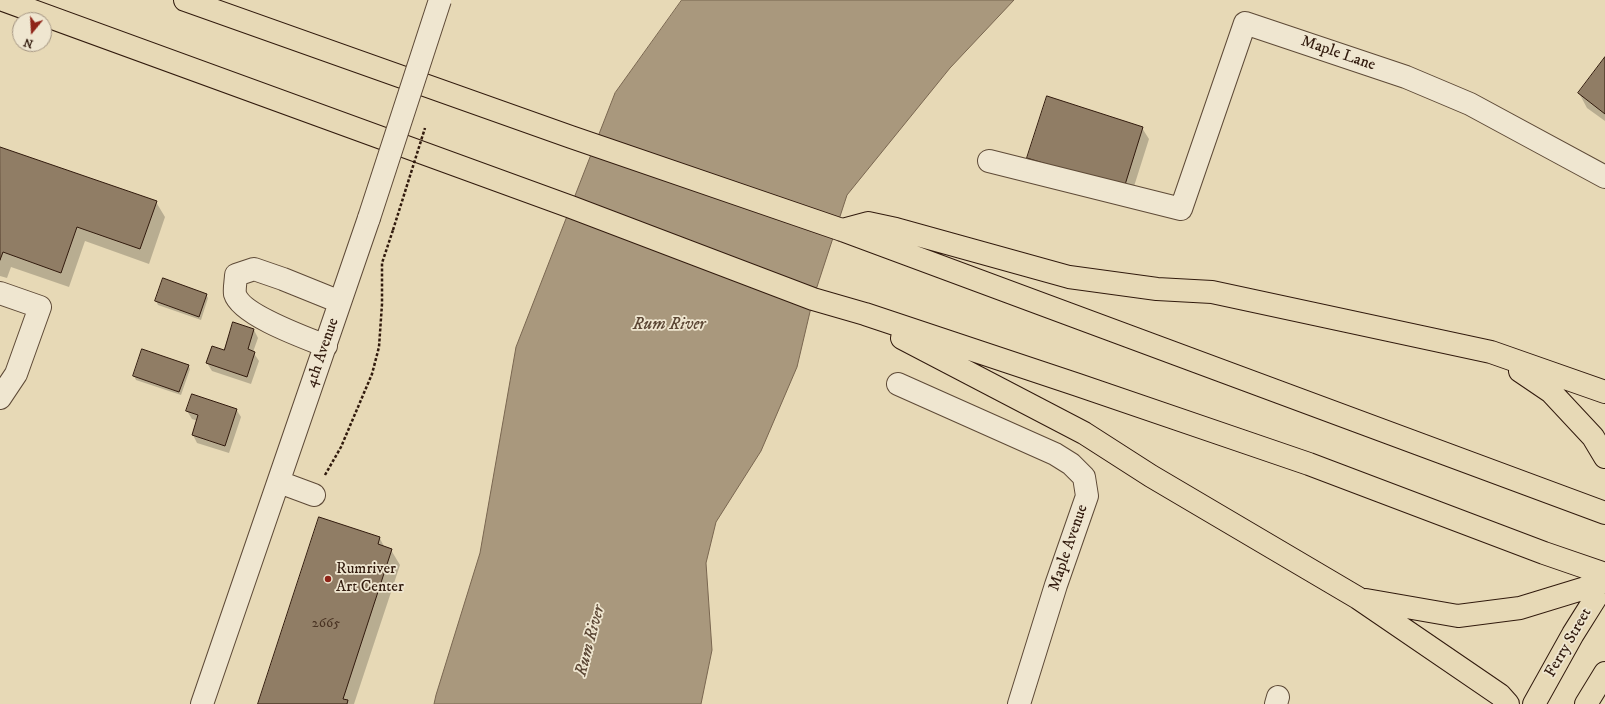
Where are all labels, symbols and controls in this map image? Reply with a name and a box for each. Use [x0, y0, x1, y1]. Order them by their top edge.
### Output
north arrow [12, 12, 52, 52]
street label: Maple Lane [1298, 32, 1378, 76]
text: N [22, 34, 35, 51]
water label: Rum River [633, 315, 705, 335]
street label: 4th Avenue [302, 316, 344, 390]
street label: Maple Avenue [1045, 502, 1093, 594]
place label: Rumriver Art Center [336, 560, 404, 598]
marker: Rumriver Art Center [323, 574, 333, 584]
water label: Rum River [572, 603, 610, 679]
street label: Ferry Street [1541, 605, 1597, 681]
house number: 2665 [312, 616, 340, 632]

